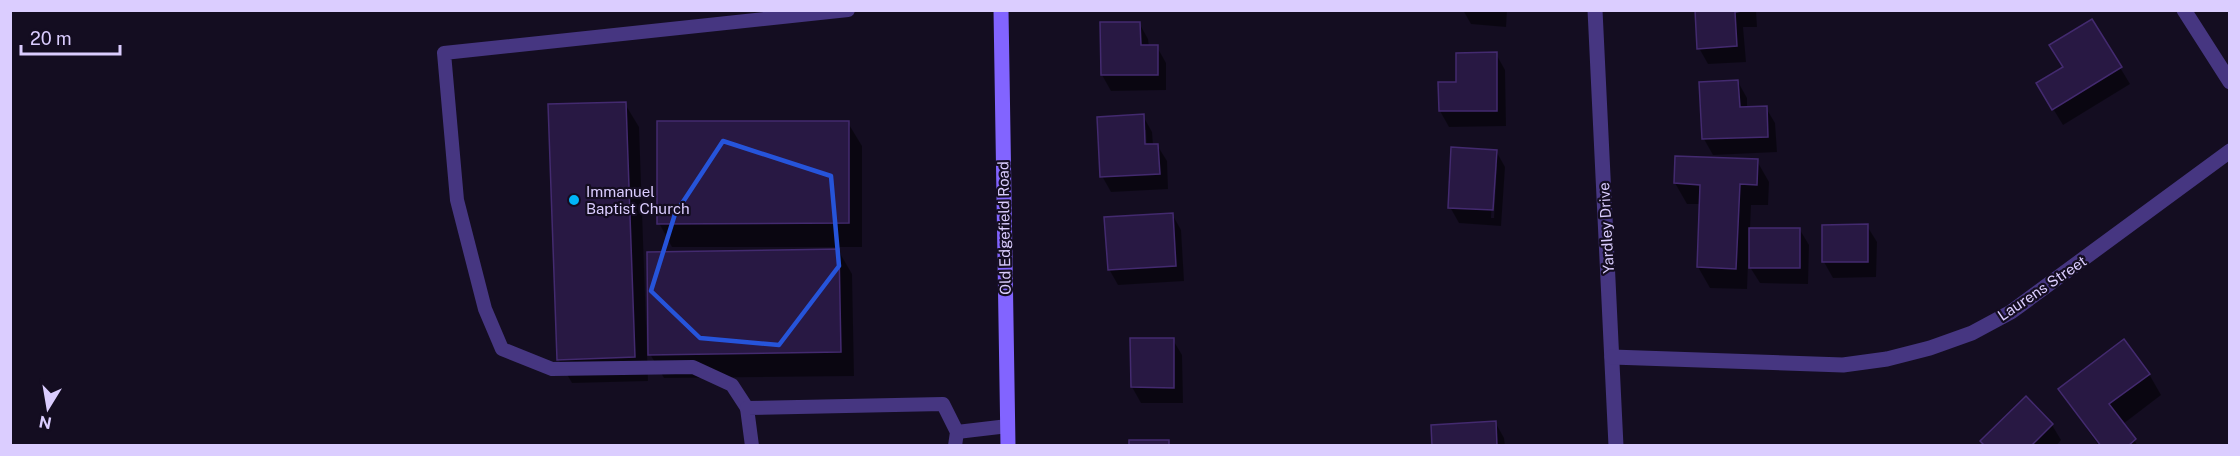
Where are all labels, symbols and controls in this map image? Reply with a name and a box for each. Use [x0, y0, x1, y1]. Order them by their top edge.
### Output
scale bar [21, 18, 120, 56]
text: 20 m [30, 28, 72, 49]
street label: Old Edgefield Road [994, 161, 1014, 295]
street label: Yardley Drive [1595, 182, 1617, 274]
place label: Immanuel Baptist Church [586, 183, 690, 217]
marker: Immanuel Baptist Church [567, 193, 581, 207]
street label: Laurens Street [1994, 252, 2090, 324]
north arrow [18, 378, 78, 438]
text: N [37, 412, 53, 433]

